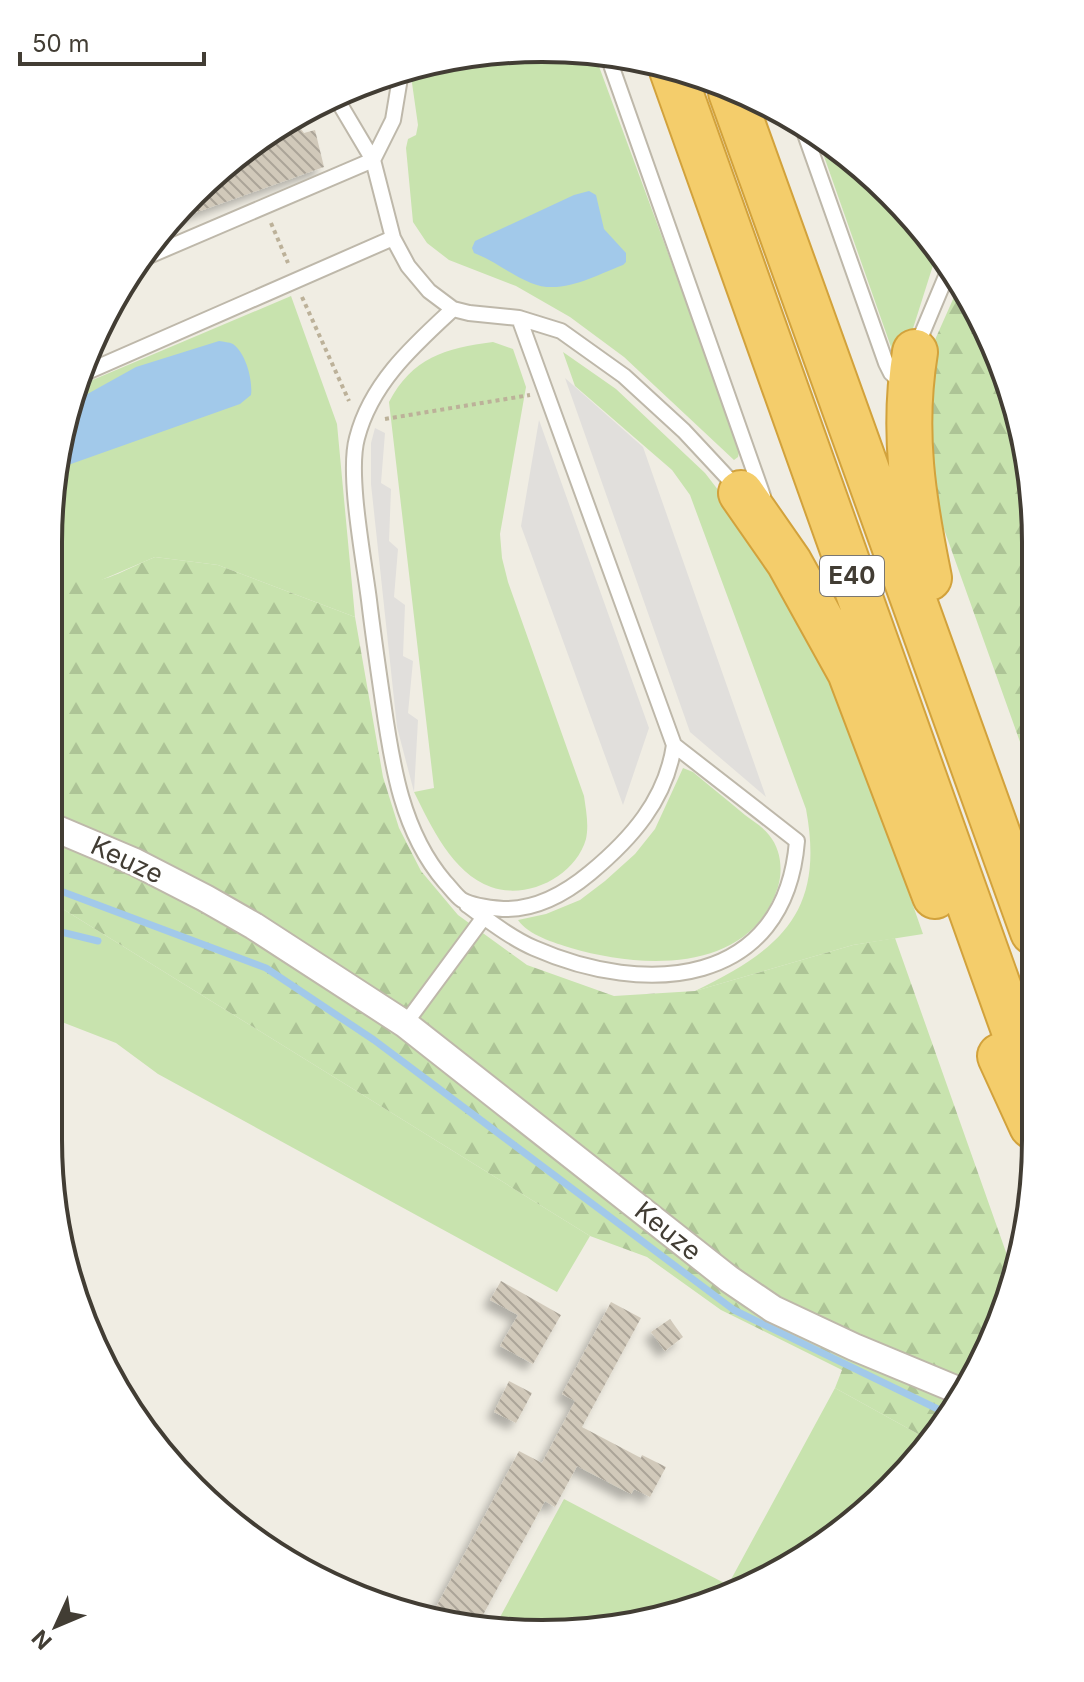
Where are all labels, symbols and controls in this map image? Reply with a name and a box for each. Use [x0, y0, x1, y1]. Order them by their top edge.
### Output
scale bar [20, 16, 204, 66]
text: 50 m [32, 29, 90, 58]
road number: E40 [820, 556, 884, 596]
street label: Keuze [86, 829, 168, 890]
street label: Keuze [629, 1195, 708, 1267]
north arrow [16, 1586, 96, 1666]
text: N [26, 1625, 57, 1655]

